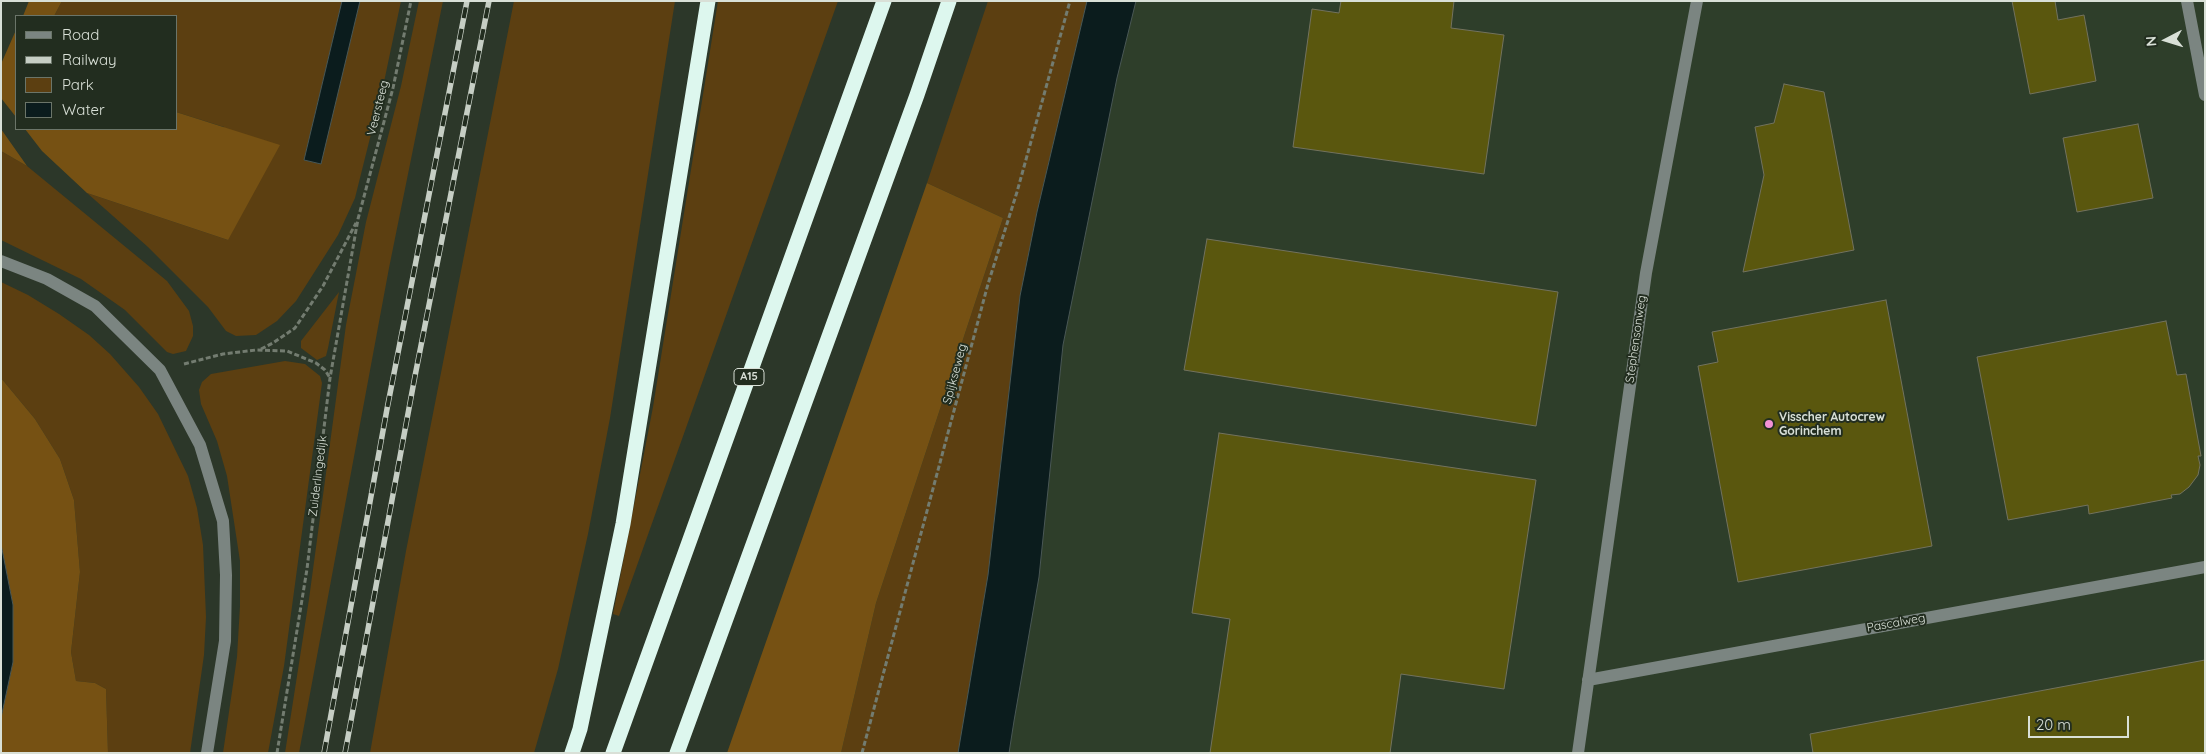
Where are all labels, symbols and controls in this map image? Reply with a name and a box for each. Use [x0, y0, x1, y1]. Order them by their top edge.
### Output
legend [15, 15, 178, 130]
north arrow [2141, 15, 2191, 65]
text: Road [62, 25, 99, 44]
text: N [2142, 35, 2160, 47]
text: Railway [62, 50, 117, 69]
text: Park [62, 75, 94, 94]
street label: Veersteeg [364, 79, 392, 137]
text: Water [62, 100, 105, 119]
street label: Stephensonweg [1623, 294, 1649, 384]
street label: Spijkseweg [940, 342, 970, 406]
road number: A15 [734, 368, 764, 386]
place label: Visscher Autocrew Gorinchem [1779, 410, 1885, 438]
marker: Visscher Autocrew Gorinchem [1763, 418, 1775, 430]
street label: Zuiderlingedijk [306, 435, 330, 517]
street label: Pascalweg [1866, 611, 1926, 635]
scale bar [2031, 706, 2132, 738]
text: 20 m [2036, 715, 2071, 734]

